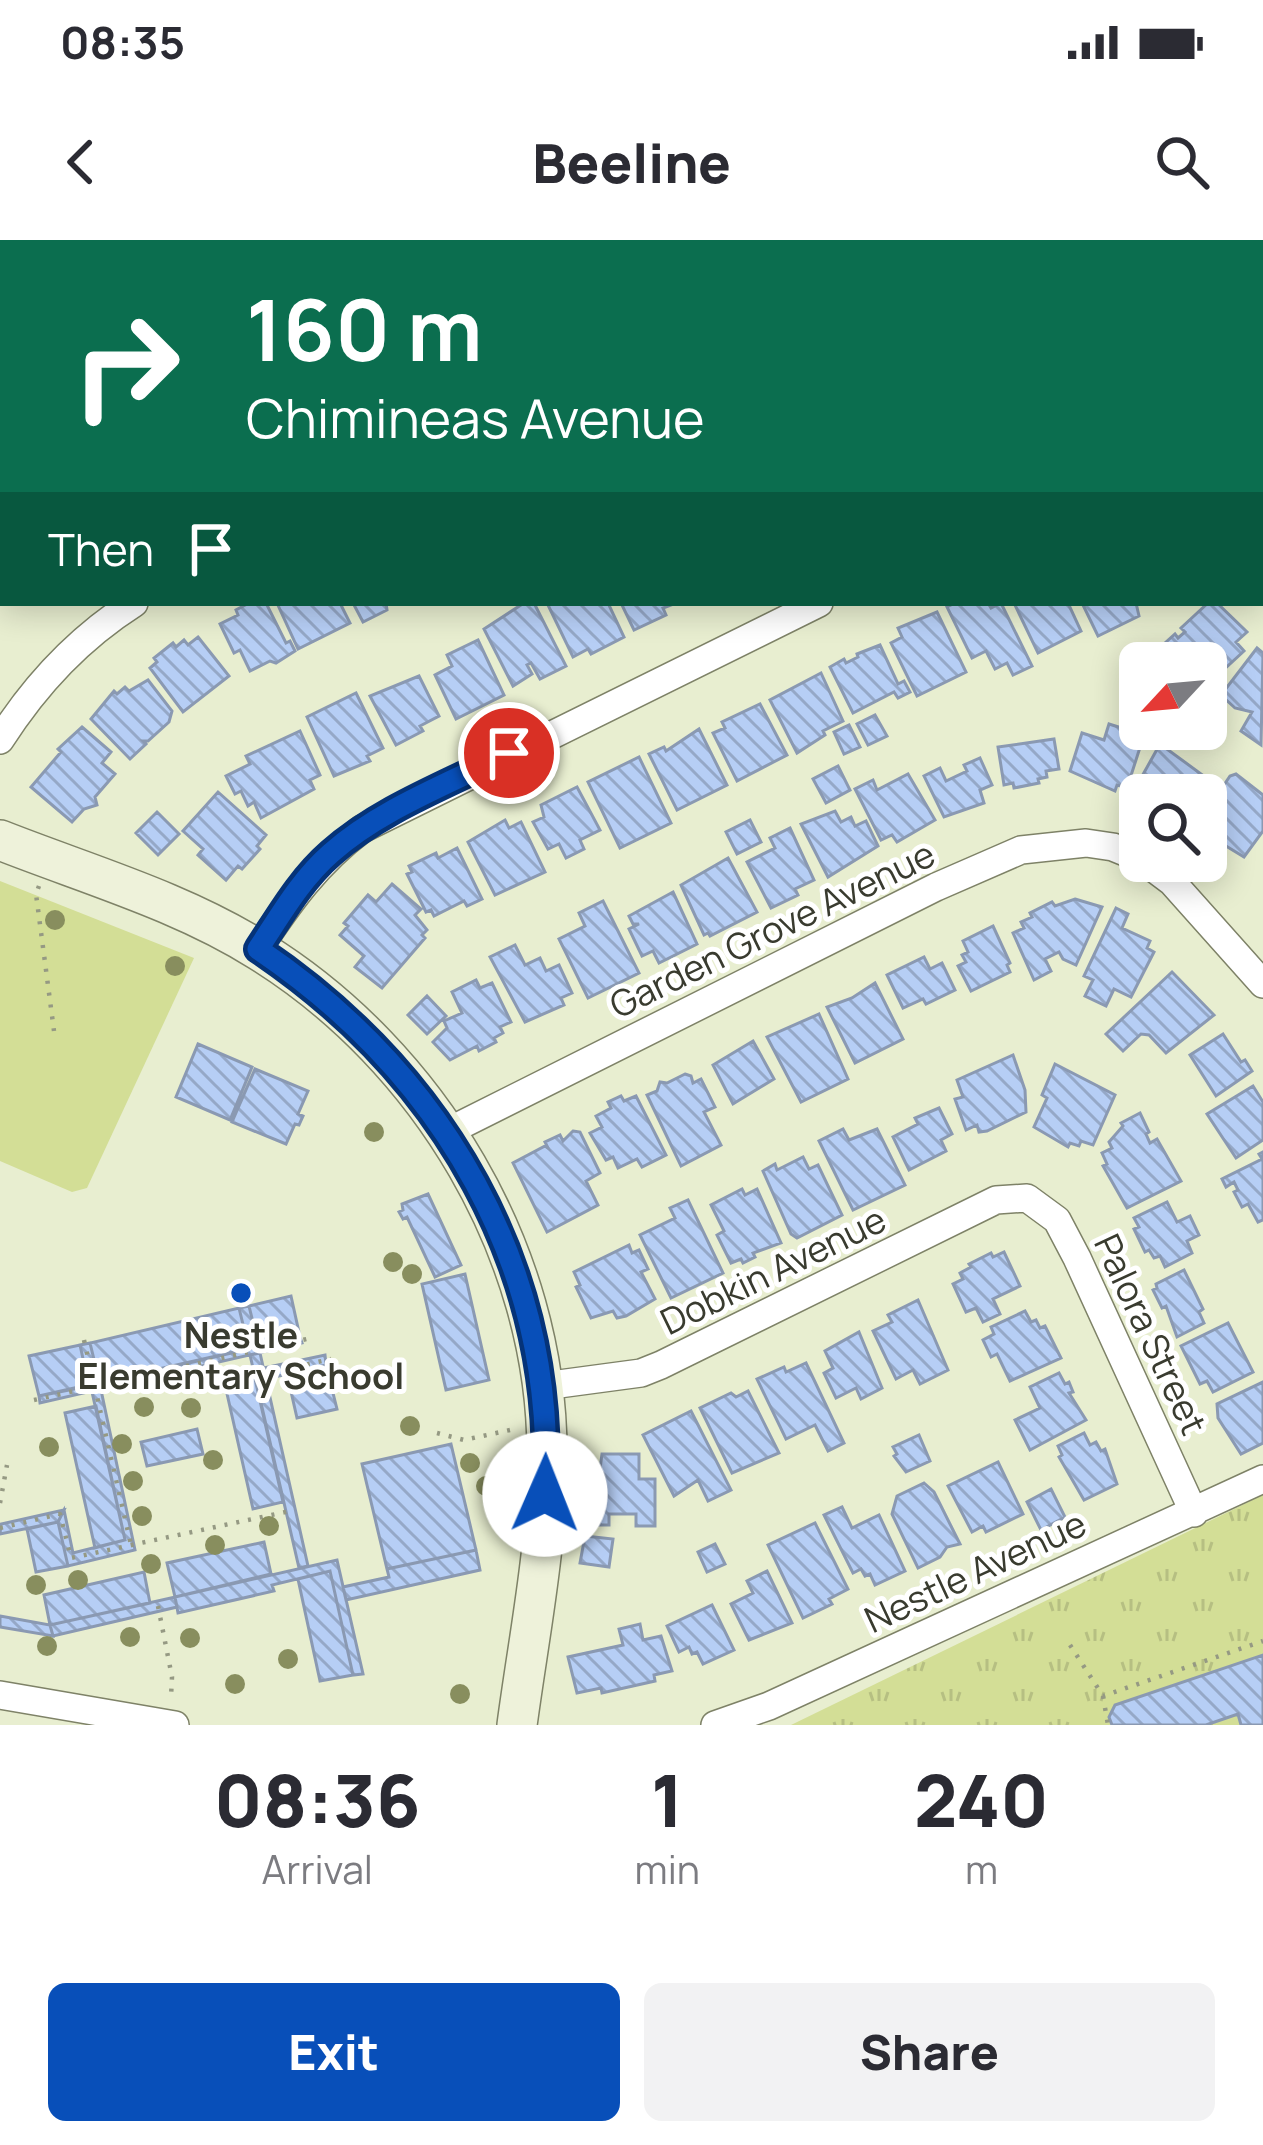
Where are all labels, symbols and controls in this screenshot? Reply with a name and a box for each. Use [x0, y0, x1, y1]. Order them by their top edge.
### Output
text: 08:35 [60, 11, 185, 73]
text: Beeline [532, 125, 731, 199]
icon: back [48, 129, 114, 195]
icon: search [1149, 129, 1215, 195]
text: 160 m [246, 271, 483, 386]
icon: right [48, 288, 204, 444]
text: Chimineas Avenue [246, 380, 705, 454]
icon: arrive [178, 516, 244, 582]
text: Then [48, 518, 154, 580]
north arrow [1119, 642, 1227, 750]
map controls [1119, 642, 1227, 882]
pin [458, 702, 560, 804]
icon: arrive [476, 720, 542, 786]
button: search [1119, 774, 1227, 882]
street label: Garden Grove Avenue [601, 829, 943, 1029]
street label: Dobkin Avenue [652, 1194, 894, 1346]
street label: Palora Street [1083, 1226, 1219, 1442]
marker: Nestle Elementary School [228, 1280, 254, 1306]
place label: Nestle Elementary School [78, 1310, 404, 1400]
position arrow [482, 1431, 608, 1557]
street label: Nestle Avenue [856, 1498, 1094, 1644]
text: 08:36 [214, 1750, 421, 1849]
text: 1 [651, 1750, 684, 1849]
text: 240 [914, 1750, 1049, 1849]
text: Arrival [262, 1842, 373, 1896]
text: min [635, 1842, 700, 1896]
text: m [965, 1842, 998, 1896]
button: Exit [48, 1983, 620, 2121]
button: Share [644, 1983, 1215, 2121]

